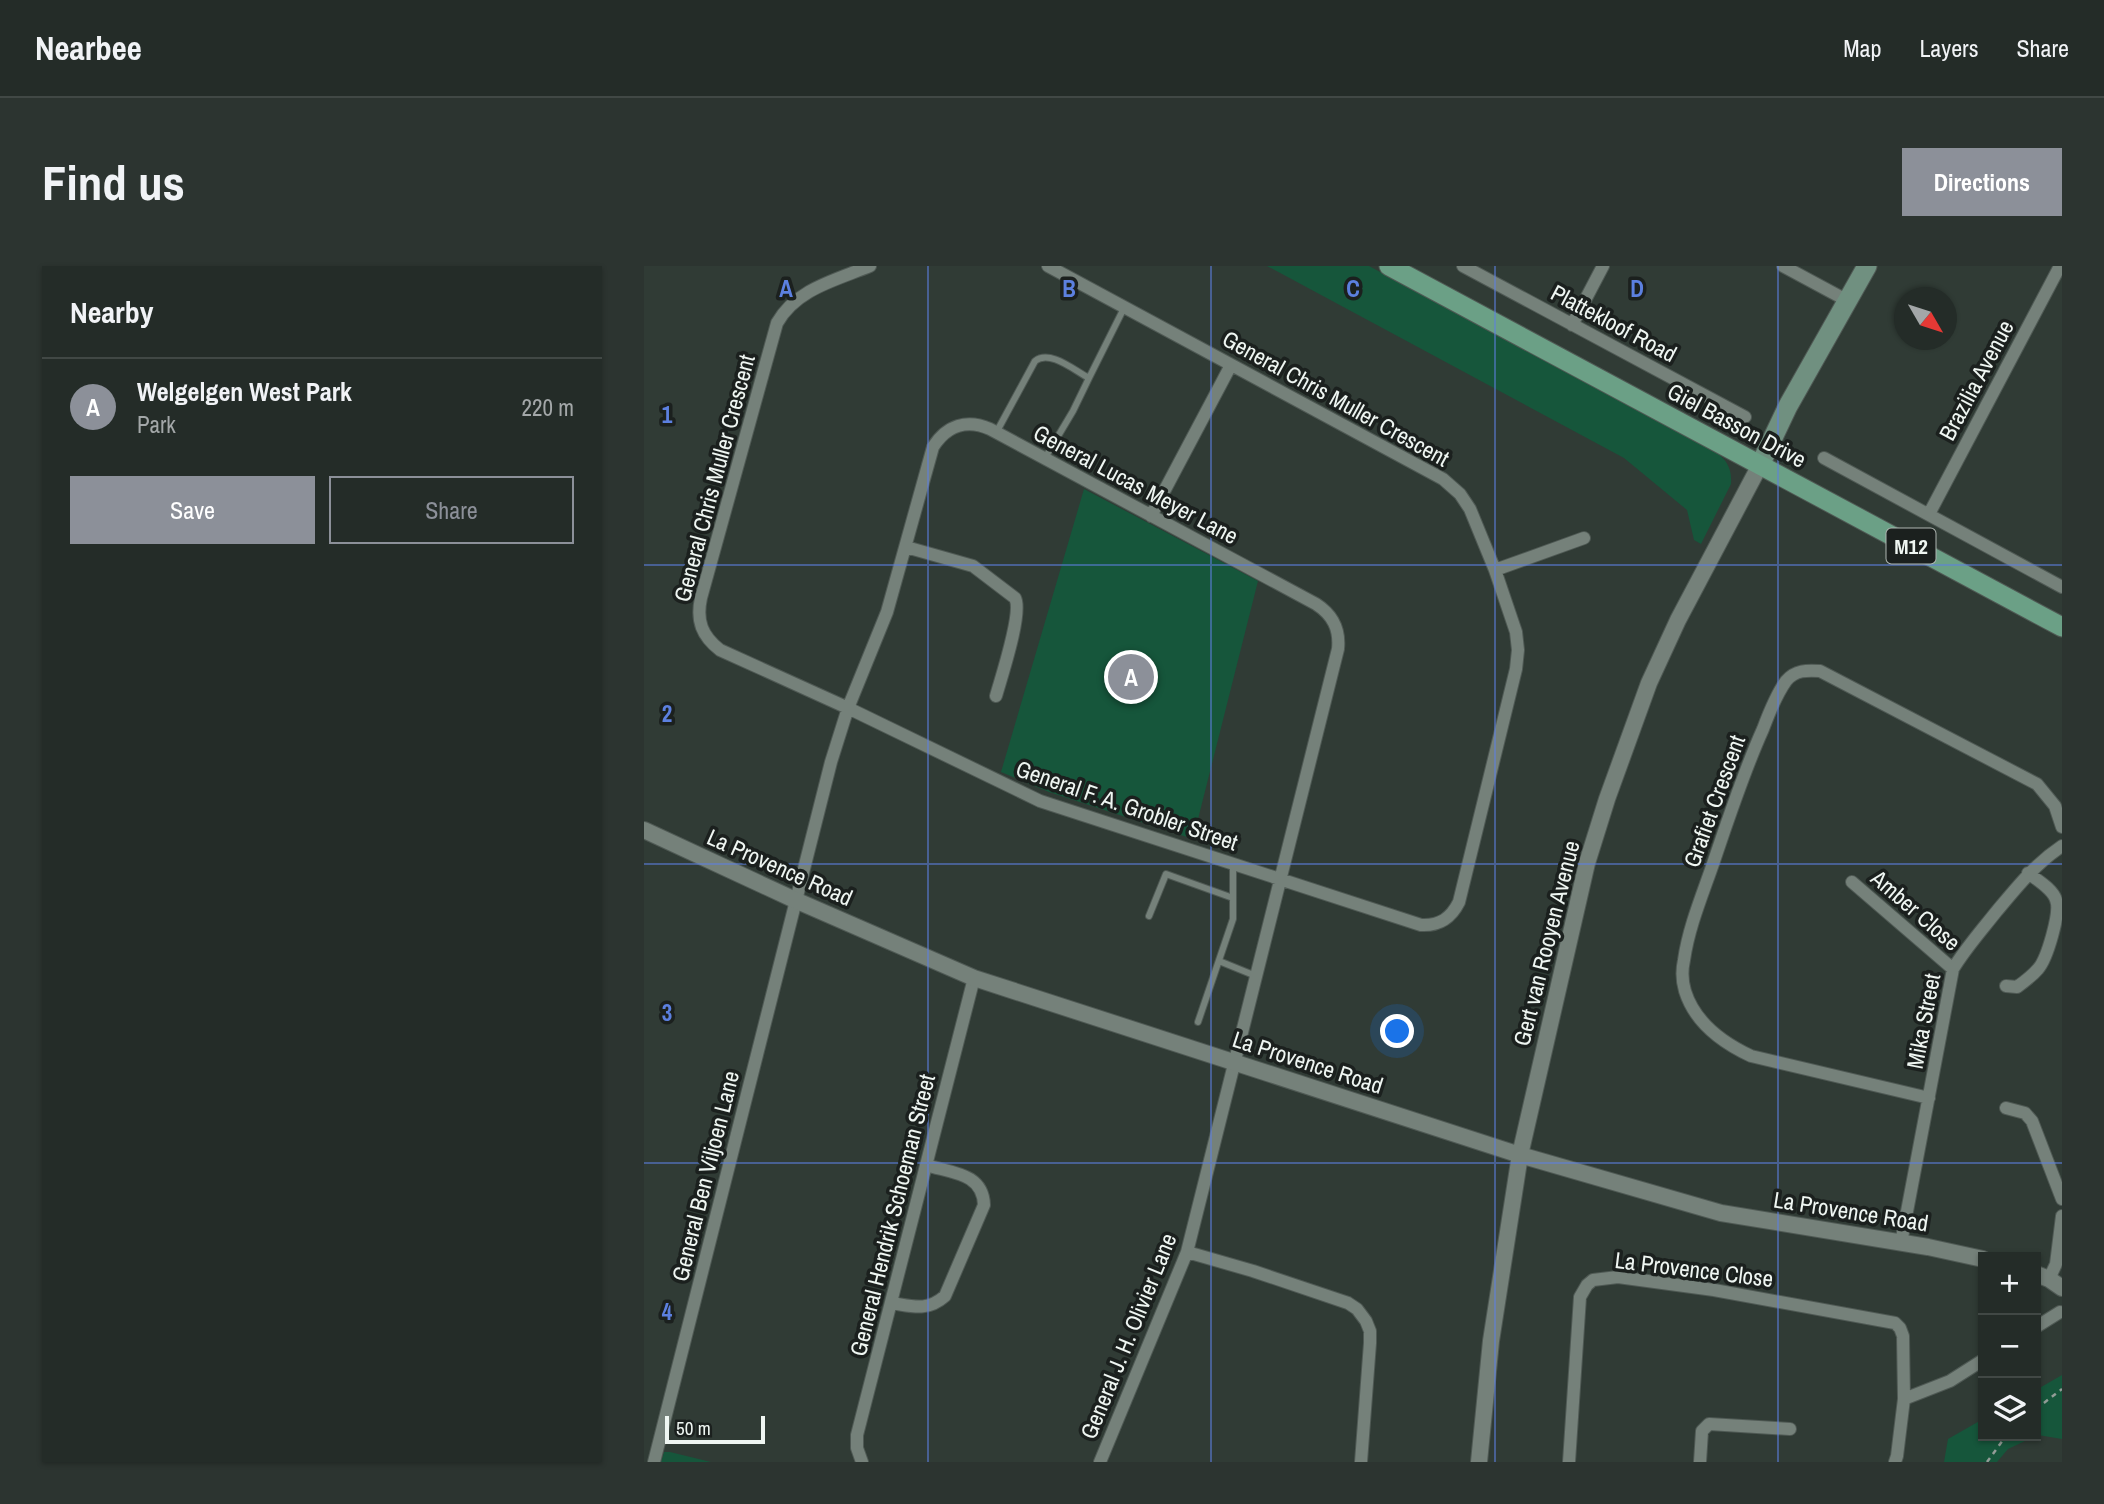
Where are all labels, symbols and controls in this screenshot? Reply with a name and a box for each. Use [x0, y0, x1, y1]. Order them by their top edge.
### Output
text: Nearbee [35, 26, 142, 70]
text: Map [1843, 32, 1881, 64]
text: Layers [1919, 32, 1978, 64]
text: Share [2016, 32, 2069, 64]
button: Directions [1902, 148, 2062, 216]
text: Find us [42, 149, 185, 215]
text: A [779, 273, 793, 304]
text: B [1062, 273, 1076, 304]
text: C [1346, 273, 1360, 304]
text: D [1630, 273, 1644, 304]
street label: Plattekloof Road [1546, 277, 1682, 369]
north arrow [1894, 287, 1957, 350]
text: Nearby [70, 292, 153, 332]
street label: Brazilia Avenue [1931, 315, 2021, 445]
street label: General Chris Muller Crescent [1217, 323, 1455, 473]
street label: General Chris Muller Crescent [666, 351, 762, 605]
text: Welgelgen West Park [137, 374, 352, 409]
street label: Giel Basson Drive [1662, 375, 1812, 475]
text: A [86, 392, 100, 423]
text: 220 m [522, 392, 574, 423]
text: 1 [662, 399, 673, 430]
text: Park [137, 409, 176, 440]
street label: General Lucas Meyer Lane [1028, 417, 1244, 551]
button: Save [70, 476, 315, 544]
button: Share [329, 476, 574, 544]
road number: M12 [1886, 528, 1936, 564]
pin: A [1108, 651, 1154, 703]
text: 2 [662, 698, 672, 729]
street label: Grafiet Crescent [1676, 731, 1752, 871]
street label: General F. A. Grobler Street [1012, 752, 1242, 858]
street label: La Provence Road [702, 821, 858, 913]
street label: Gert van Rooyen Avenue [1506, 837, 1586, 1049]
street label: Amber Close [1864, 862, 1967, 957]
street label: Mika Street [1899, 971, 1947, 1071]
text: 3 [662, 997, 672, 1028]
your location [1380, 1014, 1414, 1048]
street label: La Provence Road [1229, 1023, 1387, 1101]
street label: General Ben Viljoen Lane [664, 1068, 746, 1284]
street label: General Hendrik Schoeman Street [842, 1071, 942, 1359]
street label: La Provence Road [1771, 1183, 1931, 1239]
street label: General J. H. Olivier Lane [1073, 1229, 1183, 1443]
street label: La Provence Close [1613, 1244, 1775, 1294]
map controls [1978, 1252, 2041, 1441]
button: + [1978, 1252, 2041, 1315]
text: 4 [662, 1296, 673, 1327]
button: − [1978, 1315, 2041, 1378]
button: layers [1978, 1378, 2041, 1441]
scale bar [665, 1413, 765, 1445]
text: 50 m [676, 1415, 711, 1441]

